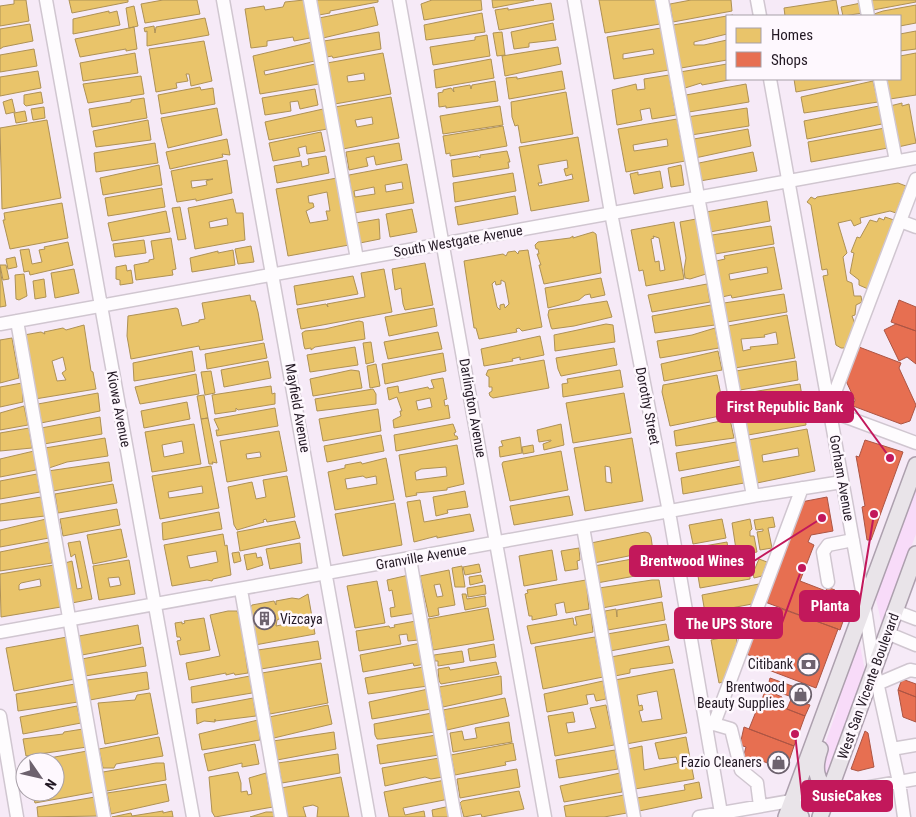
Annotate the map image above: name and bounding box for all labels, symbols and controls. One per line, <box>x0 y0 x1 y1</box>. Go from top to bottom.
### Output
legend <box>726 15 901 80</box>
text: Homes <box>771 26 813 44</box>
text: Shops <box>771 51 808 69</box>
street label: South Westgate Avenue <box>392 222 524 260</box>
street label: Darlington Avenue <box>456 357 490 459</box>
street label: Mayfield Avenue <box>282 362 314 454</box>
street label: Dorothy Street <box>633 366 663 446</box>
street label: Kiowa Avenue <box>104 370 134 449</box>
callout: First Republic Bank <box>717 392 853 422</box>
text: First Republic Bank <box>727 398 844 416</box>
street label: Gorham Avenue <box>827 434 858 523</box>
street label: Granville Avenue <box>375 541 468 573</box>
callout: Brentwood Wines <box>630 546 754 576</box>
text: Brentwood Wines <box>640 552 744 570</box>
callout: Planta <box>800 591 859 621</box>
text: Planta <box>811 597 849 615</box>
building icon: Vizcaya <box>252 607 276 631</box>
callout: The UPS Store <box>675 608 782 638</box>
place label: Vizcaya <box>280 611 323 627</box>
street label: West San Vicente Boulevard <box>834 611 902 761</box>
text: The UPS Store <box>686 615 772 633</box>
bank icon: Citibank <box>797 652 821 676</box>
place label: Citibank <box>748 656 794 672</box>
place label: Brentwood Beauty Supplies <box>697 679 785 711</box>
shop icon: Brentwood Beauty Supplies <box>789 683 813 707</box>
shop icon: Fazio Cleaners <box>766 750 790 774</box>
north arrow <box>15 752 65 802</box>
place label: Fazio Cleaners <box>681 754 762 770</box>
text: N <box>42 776 60 792</box>
callout: SusieCakes <box>802 781 892 811</box>
text: SusieCakes <box>812 787 882 805</box>

